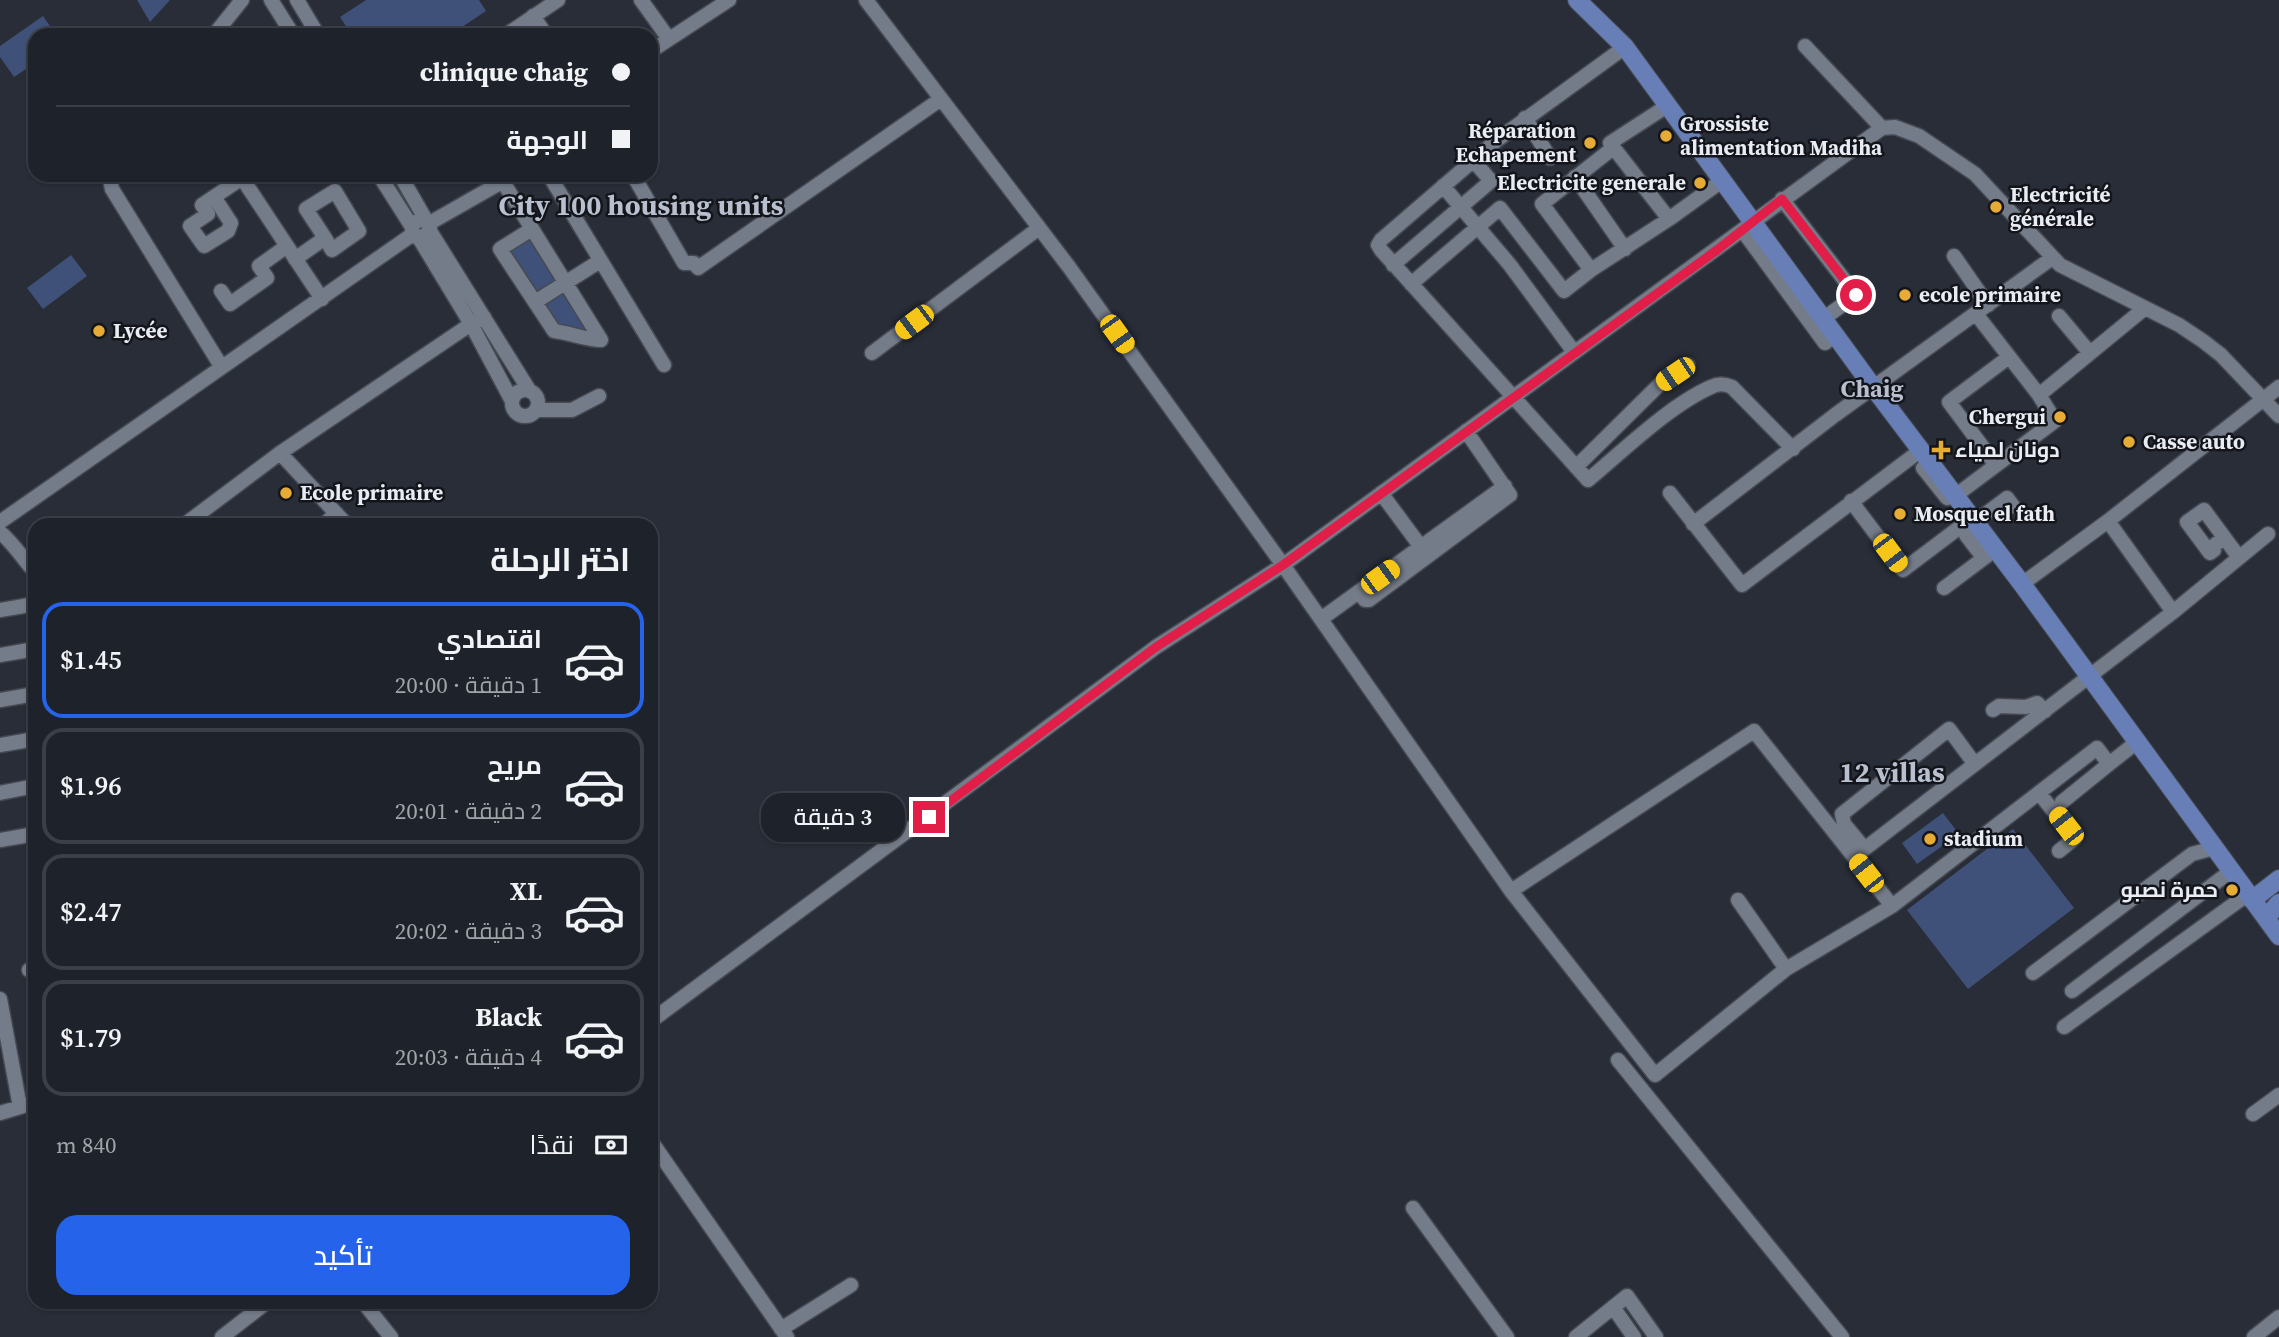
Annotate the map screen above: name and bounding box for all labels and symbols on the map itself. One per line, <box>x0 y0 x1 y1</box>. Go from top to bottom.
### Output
place label: Grossiste alimentation Madiha <box>1680 109 1883 162</box>
place label: Réparation Echapement <box>1456 116 1576 169</box>
marker: Grossiste alimentation Madiha <box>1658 128 1674 144</box>
marker: Réparation Echapement <box>1582 135 1598 151</box>
place label: Electricite generale <box>1497 168 1686 197</box>
marker: Electricite generale <box>1692 175 1708 191</box>
place label: Electricité générale <box>2010 180 2111 233</box>
district label: City 100 housing units <box>499 186 784 224</box>
marker: Electricité générale <box>1988 199 2004 215</box>
route start <box>1840 279 1872 311</box>
place label: ecole primaire <box>1919 280 2061 309</box>
marker: ecole primaire <box>1897 287 1913 303</box>
car <box>891 301 938 343</box>
car <box>1097 311 1138 357</box>
place label: Lycée <box>113 316 167 345</box>
marker: Lycée <box>91 323 107 339</box>
car <box>1652 354 1699 394</box>
district label: Chaig <box>1841 372 1903 405</box>
place label: Chergui <box>1969 402 2046 431</box>
marker: Chergui <box>2052 409 2068 425</box>
place label: Casse auto <box>2143 427 2245 456</box>
marker: Casse auto <box>2121 434 2137 450</box>
place label: دونان لمياء <box>1955 435 2060 464</box>
marker: دونان لمياء <box>1933 442 1949 458</box>
place label: Ecole primaire <box>300 478 443 507</box>
marker: Ecole primaire <box>278 485 294 501</box>
place label: Mosque el fath <box>1914 499 2055 528</box>
marker: Mosque el fath <box>1892 506 1908 522</box>
car <box>1869 530 1912 576</box>
car <box>1357 556 1404 598</box>
district label: 12 villas <box>1839 753 1945 791</box>
callout: 3 دقيقة <box>761 792 904 842</box>
route end <box>913 801 945 833</box>
car <box>2045 803 2088 849</box>
place label: stadium <box>1944 824 2023 853</box>
marker: stadium <box>1922 831 1938 847</box>
car <box>1845 850 1888 896</box>
place label: حمرة نصبو <box>2121 875 2218 904</box>
marker: حمرة نصبو <box>2224 882 2240 898</box>

